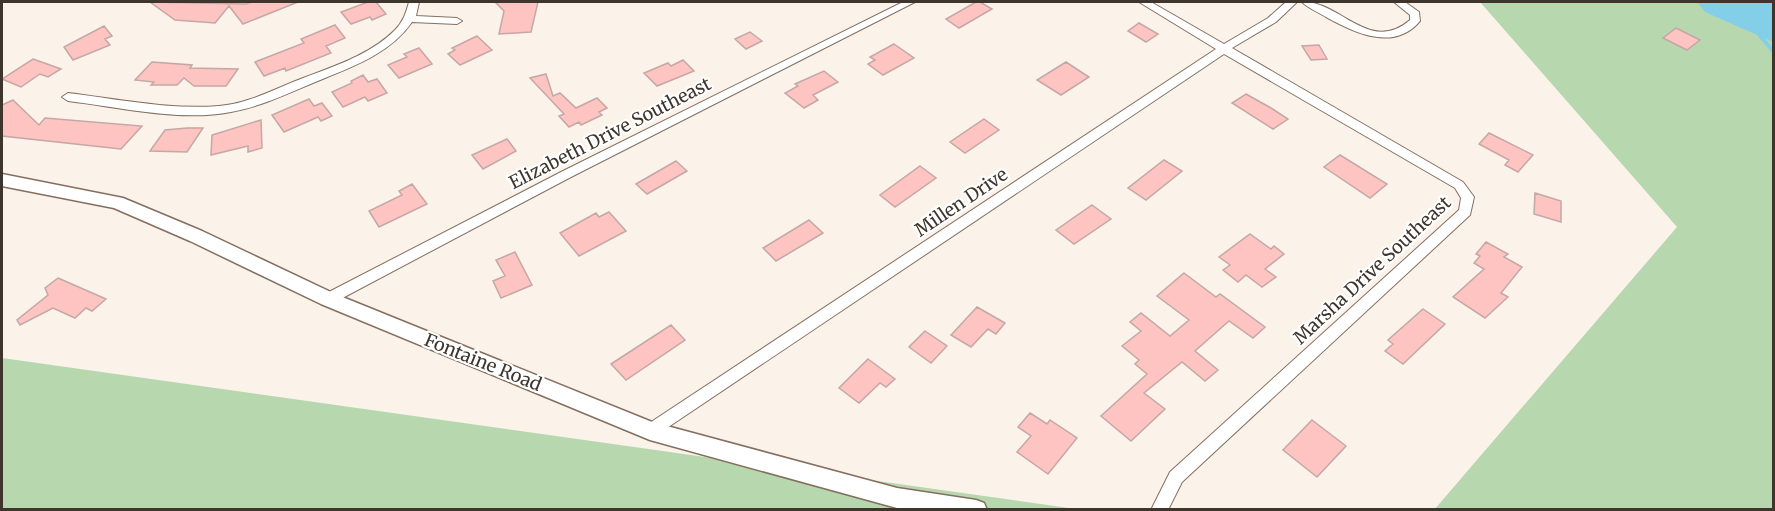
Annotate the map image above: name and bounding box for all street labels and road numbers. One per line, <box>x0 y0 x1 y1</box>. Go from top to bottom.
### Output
street label: Elizabeth Drive Southeast <box>505 72 715 194</box>
street label: Millen Drive <box>910 163 1012 241</box>
street label: Marsha Drive Southeast <box>1288 191 1456 349</box>
street label: Fontaine Road <box>421 328 545 396</box>

